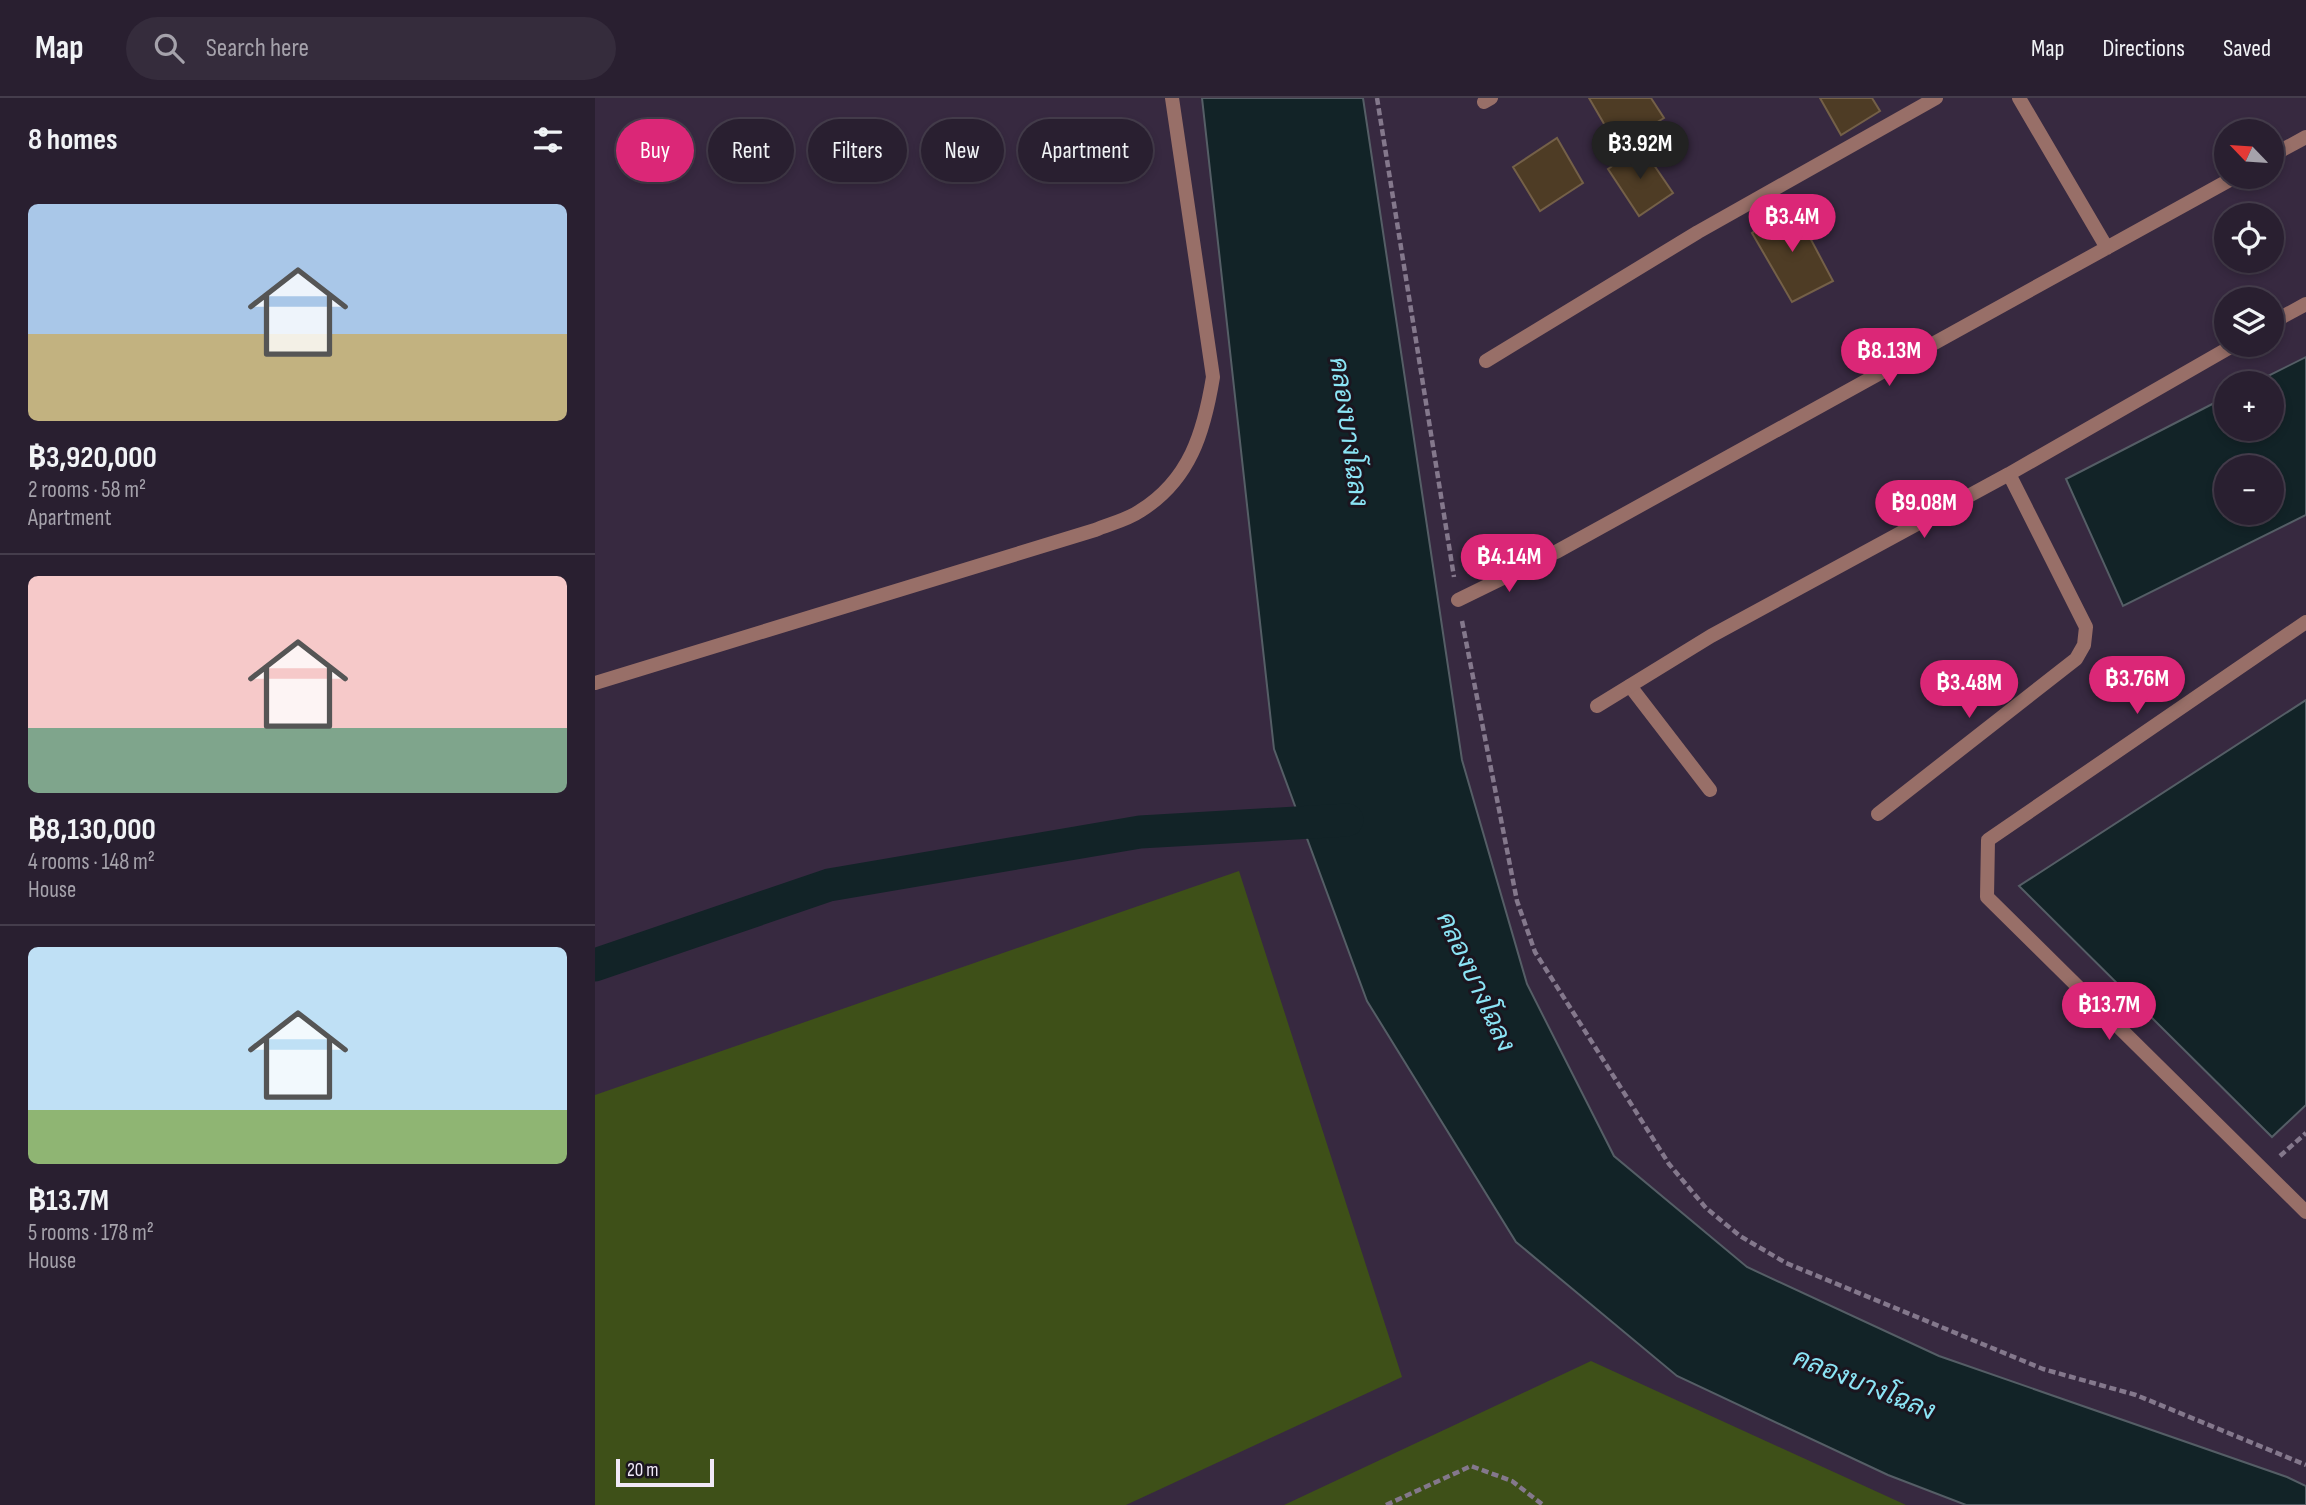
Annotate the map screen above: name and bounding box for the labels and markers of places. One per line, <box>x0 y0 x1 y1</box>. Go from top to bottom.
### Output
pin: ฿3.92M <box>1583 122 1697 181</box>
pin: ฿3.4M <box>1743 194 1841 254</box>
pin: ฿8.13M <box>1832 328 1946 388</box>
pin: ฿9.08M <box>1867 480 1981 540</box>
pin: ฿4.14M <box>1452 534 1566 594</box>
pin: ฿3.76M <box>2080 656 2194 716</box>
pin: ฿3.48M <box>1912 660 2026 720</box>
pin: ฿13.7M <box>2052 982 2166 1042</box>

